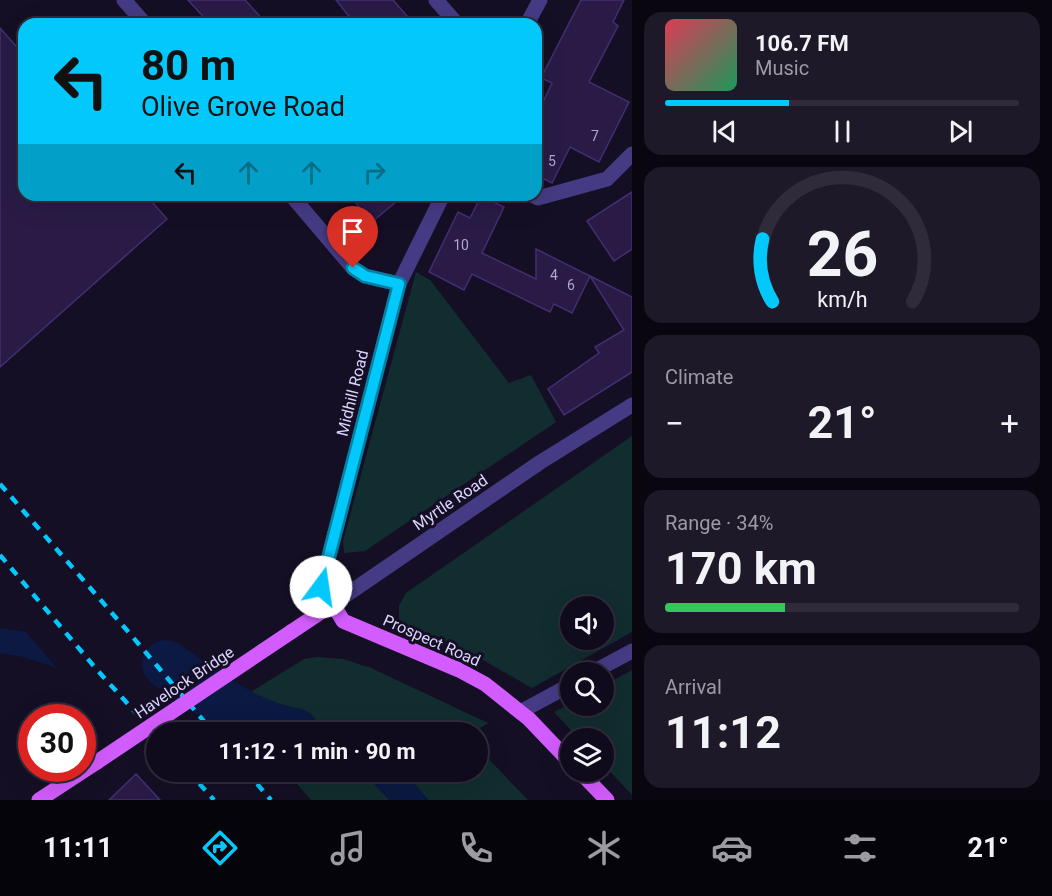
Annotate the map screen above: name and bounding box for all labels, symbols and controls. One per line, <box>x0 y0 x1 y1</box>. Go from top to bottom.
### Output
text: 106.7 FM <box>755 31 849 56</box>
text: 80 m <box>141 41 236 90</box>
icon: left <box>42 42 120 120</box>
text: Music <box>755 56 809 80</box>
text: Olive Grove Road <box>141 91 345 123</box>
icon: previous <box>708 115 741 148</box>
icon: pause <box>826 115 859 148</box>
icon: next <box>944 115 977 148</box>
house number: 7 <box>591 128 599 144</box>
house number: 5 <box>548 153 556 169</box>
icon: left <box>169 156 202 189</box>
icon: ahead <box>232 156 265 189</box>
icon: ahead <box>295 156 328 189</box>
icon: right <box>358 156 391 189</box>
pin <box>327 206 378 268</box>
icon: arrive <box>336 215 369 248</box>
text: 26 <box>806 218 878 291</box>
house number: 10 <box>453 237 469 253</box>
house number: 4 <box>550 267 558 283</box>
house number: 6 <box>567 277 575 293</box>
text: km/h <box>817 287 867 312</box>
street label: Midhill Road <box>333 348 372 438</box>
text: Climate <box>665 365 733 389</box>
text: 21° <box>807 396 877 449</box>
text: − <box>665 404 684 443</box>
text: + <box>1000 404 1019 443</box>
street label: Myrtle Road <box>409 471 491 534</box>
text: Range · 34% <box>665 511 773 535</box>
text: 170 km <box>665 542 817 595</box>
position arrow <box>289 555 353 619</box>
map controls <box>560 596 614 782</box>
button: sound <box>560 596 614 650</box>
street label: Prospect Road <box>380 611 483 670</box>
street label: Havelock Bridge <box>131 642 237 723</box>
button: search <box>560 662 614 716</box>
text: Arrival <box>665 675 722 699</box>
speed limit sign: 30 <box>18 704 96 782</box>
text: 11:12 <box>665 706 781 759</box>
button: layers <box>560 728 614 782</box>
text: 11:12 · 1 min · 90 m <box>219 739 415 764</box>
icon: directions <box>199 827 241 869</box>
icon: music <box>327 827 369 869</box>
icon: phone <box>455 827 497 869</box>
icon: climate <box>583 827 625 869</box>
icon: car <box>711 827 753 869</box>
icon: filters <box>839 827 881 869</box>
text: 11:11 <box>43 832 113 864</box>
text: 21° <box>967 832 1009 864</box>

